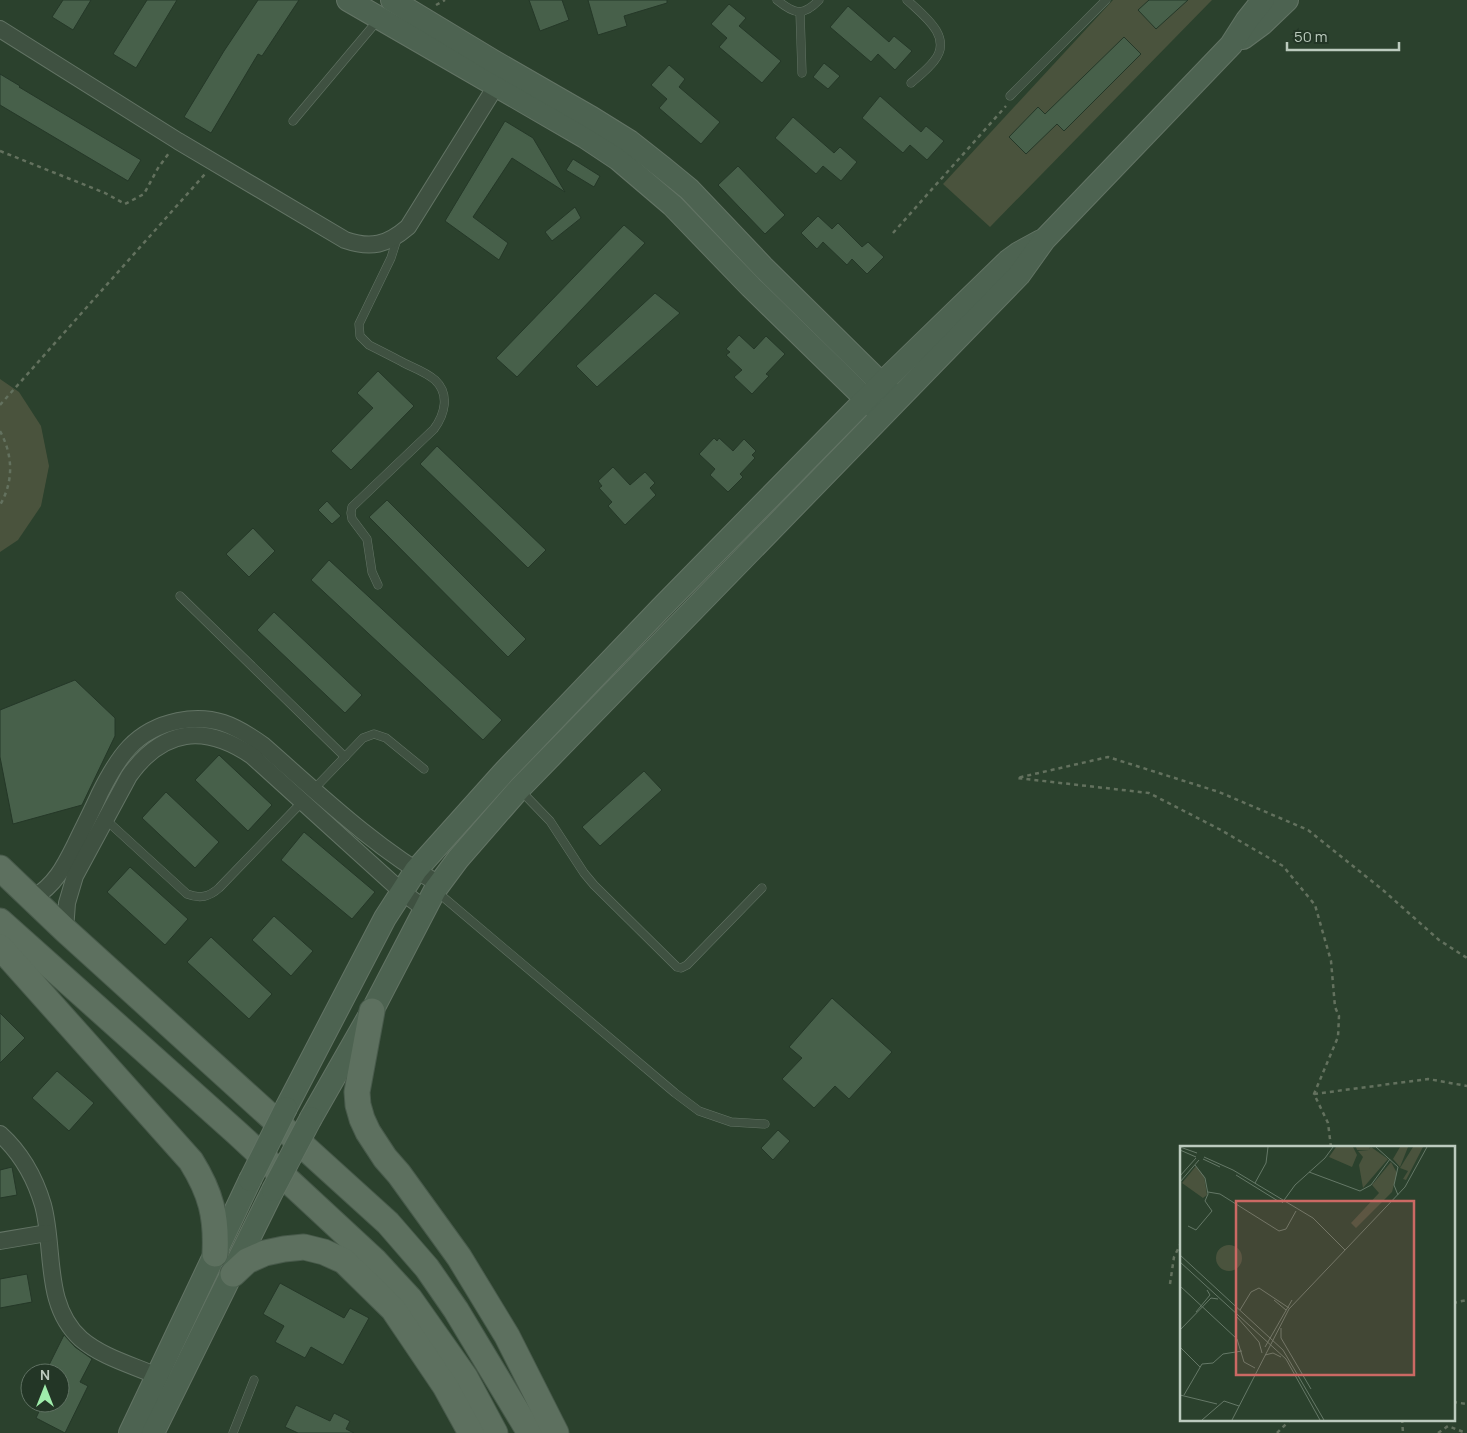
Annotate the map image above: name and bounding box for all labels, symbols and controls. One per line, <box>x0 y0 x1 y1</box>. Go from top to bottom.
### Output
scale bar <box>1287 20 1400 52</box>
text: 50 m <box>1294 26 1328 47</box>
inset map <box>1180 1146 1454 1420</box>
north arrow <box>20 1363 70 1413</box>
text: N <box>40 1365 50 1384</box>

